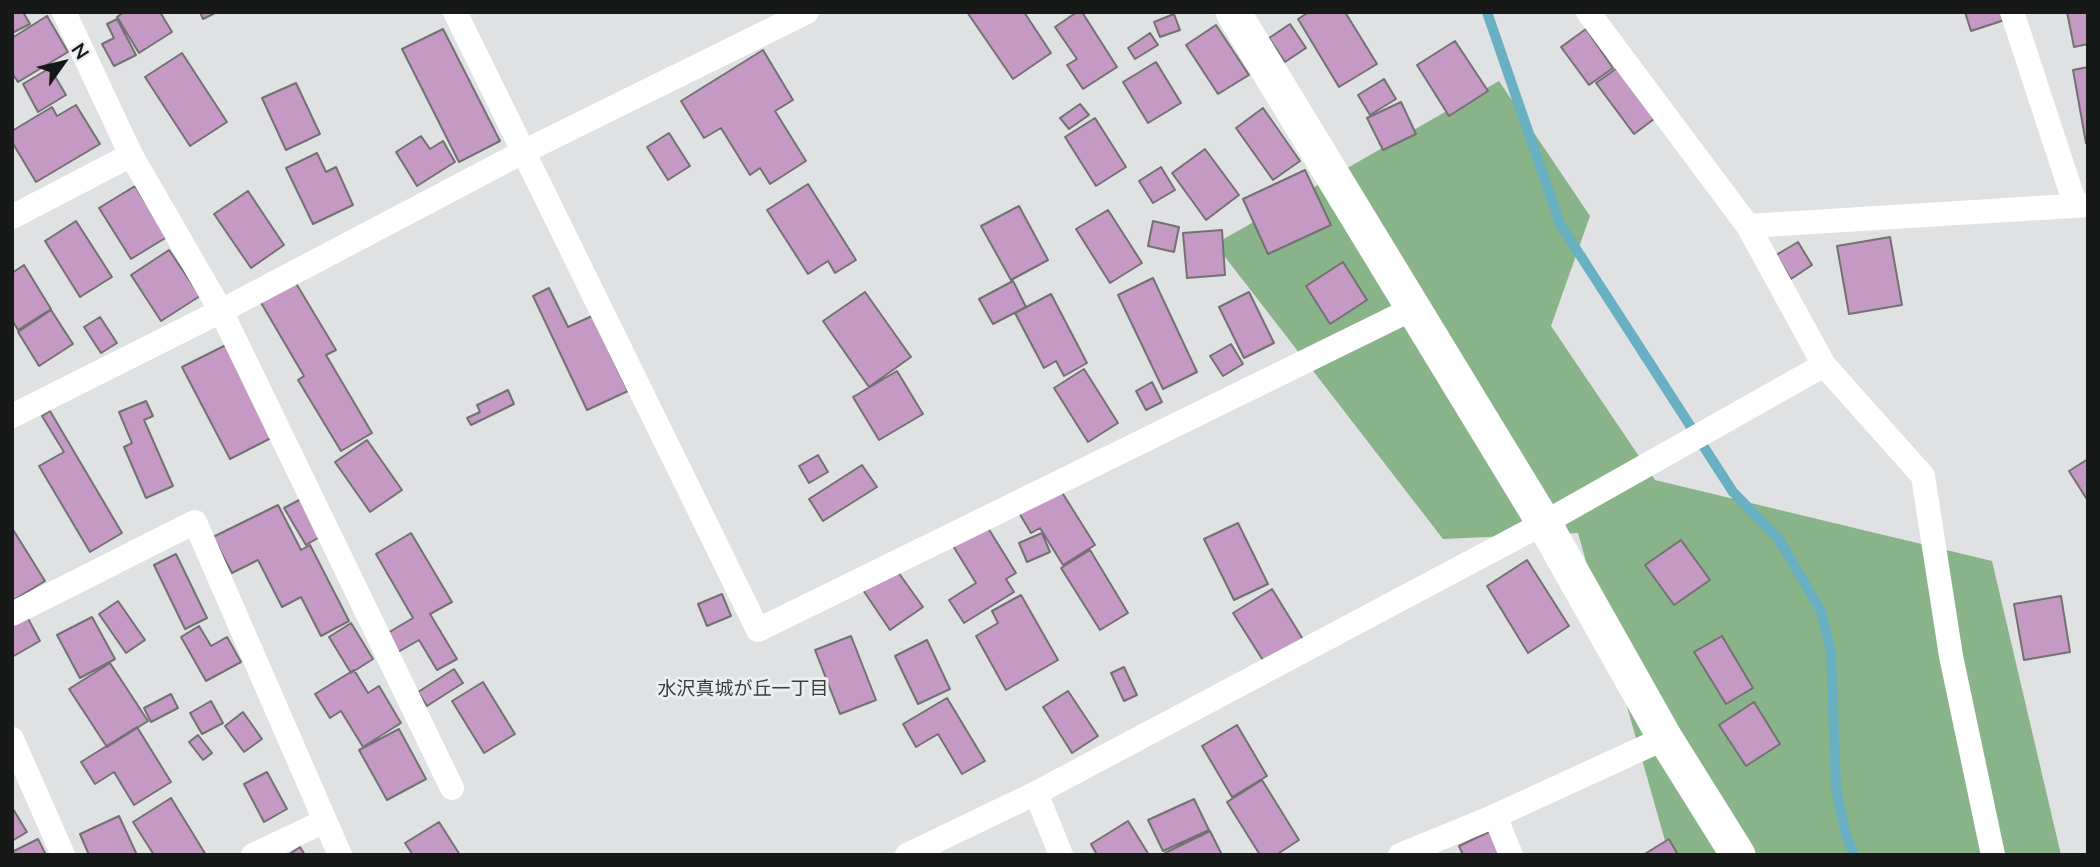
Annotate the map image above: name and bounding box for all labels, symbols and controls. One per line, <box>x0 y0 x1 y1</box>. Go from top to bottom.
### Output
north arrow <box>28 28 98 98</box>
text: N <box>67 38 94 63</box>
district label: 水沢真城が丘一丁目 <box>658 678 828 700</box>

